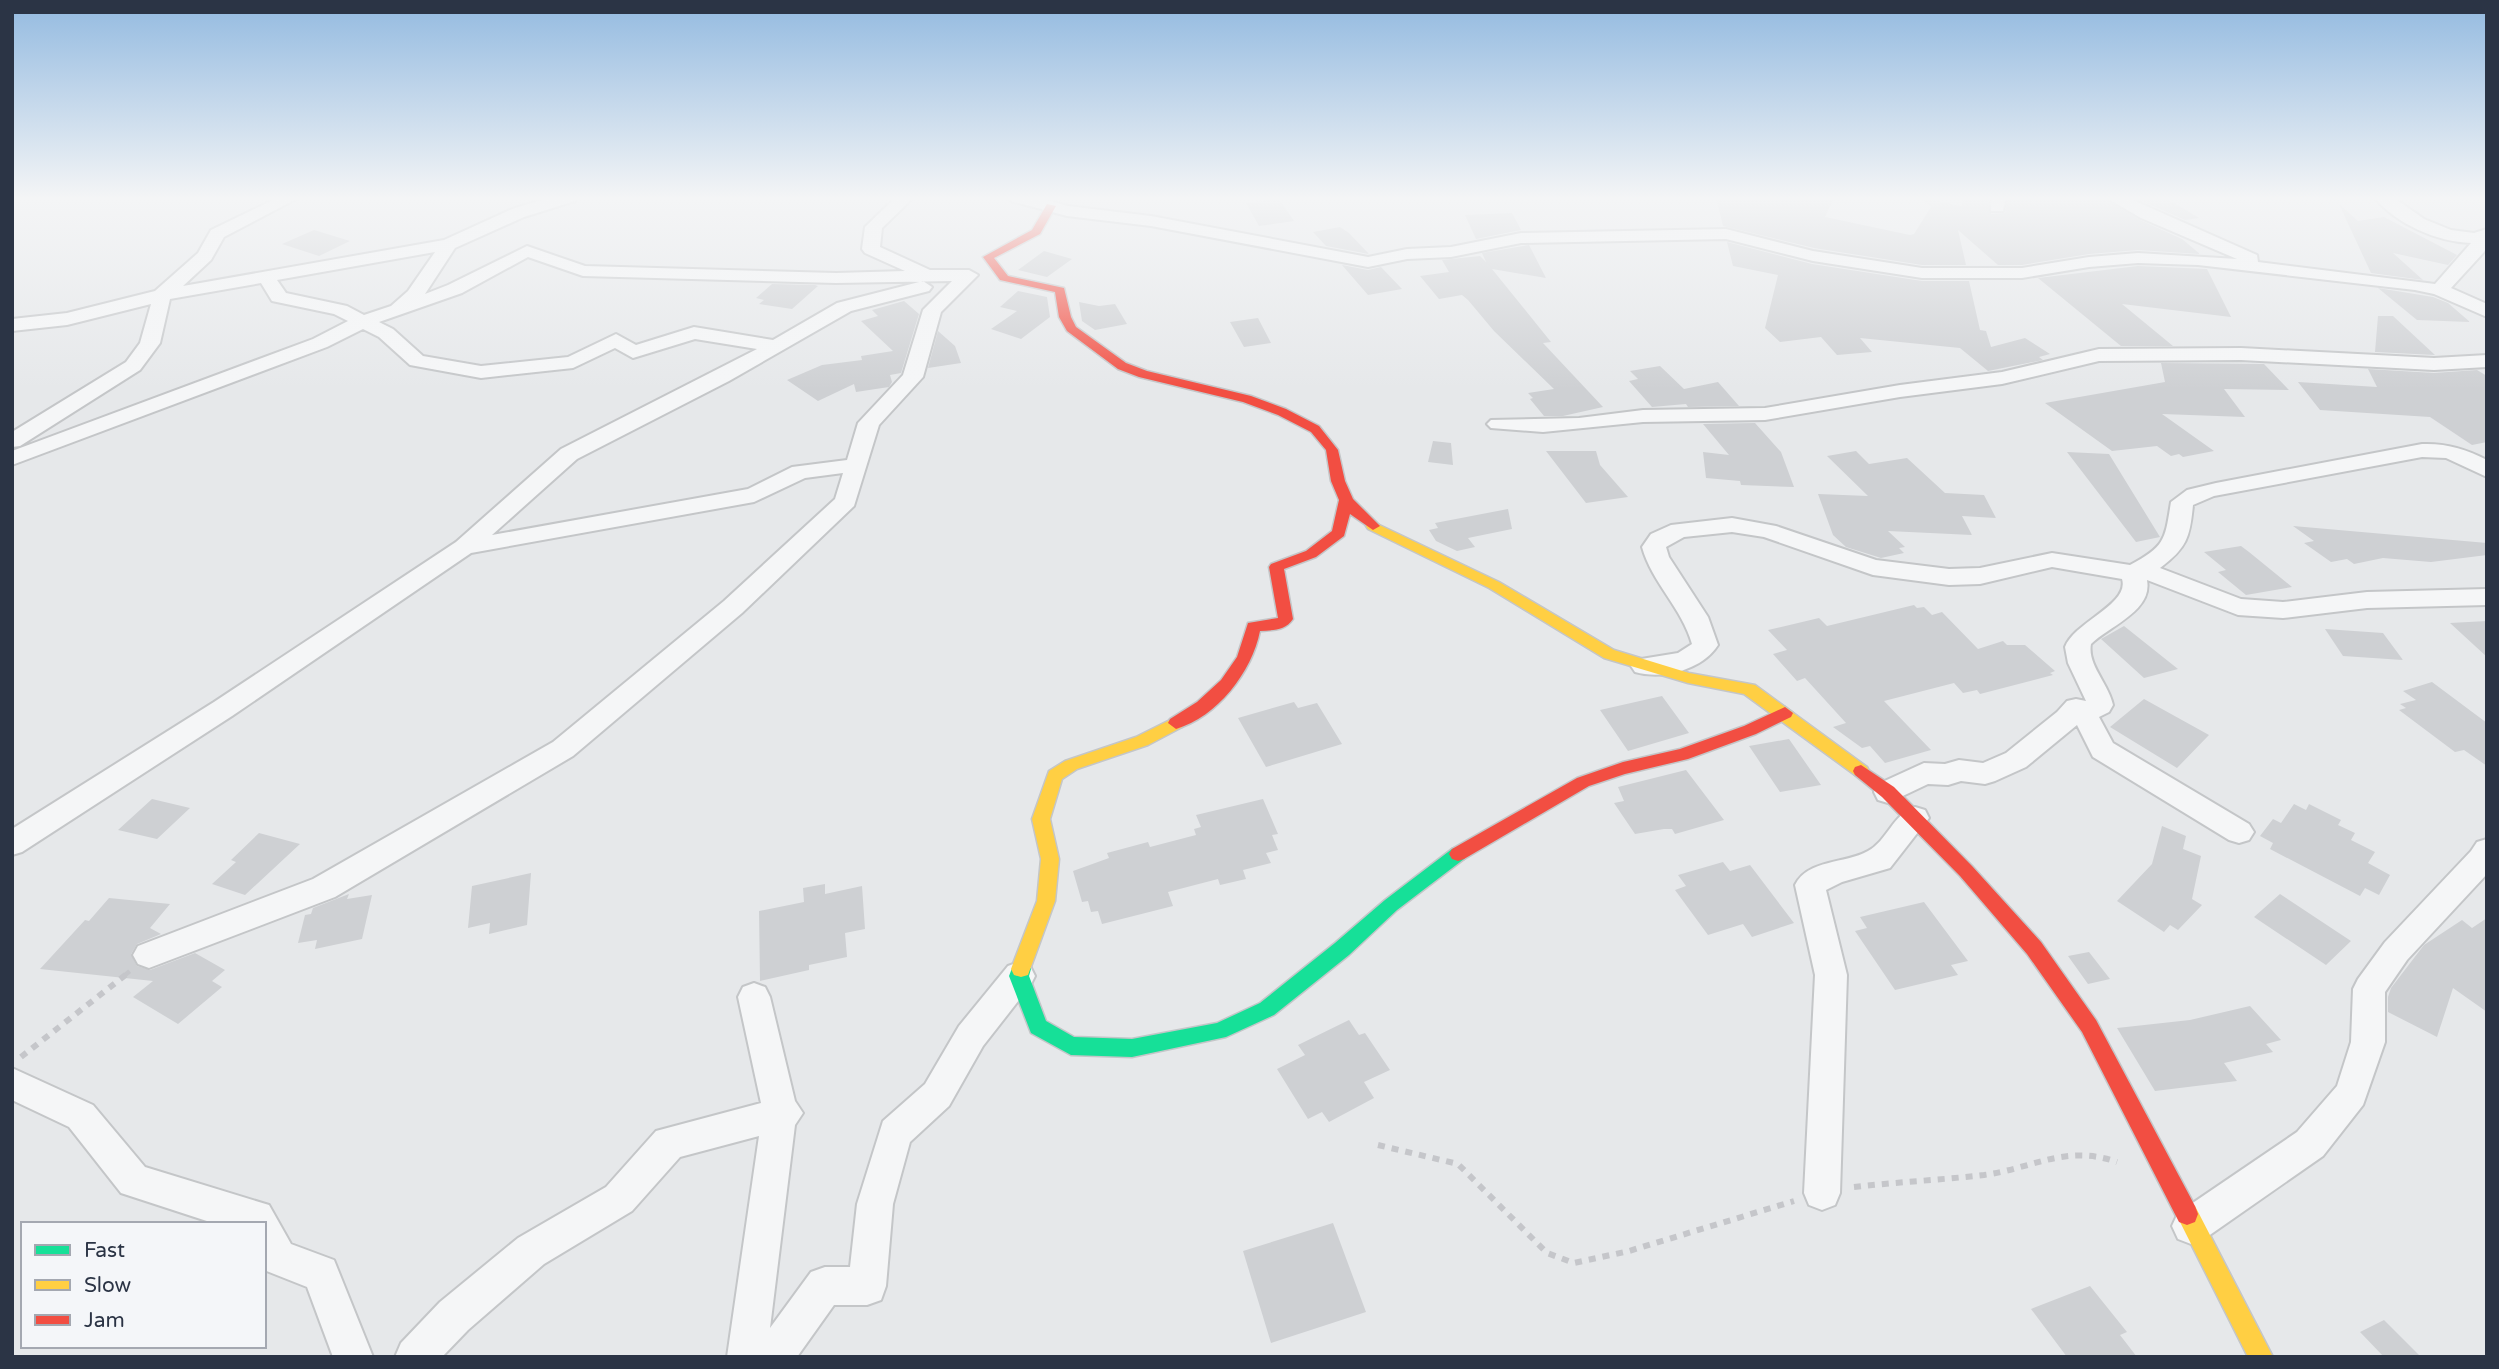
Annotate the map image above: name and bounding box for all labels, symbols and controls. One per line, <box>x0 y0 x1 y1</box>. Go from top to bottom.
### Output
legend <box>21 1222 266 1348</box>
text: Fast <box>84 1238 125 1263</box>
text: Slow <box>84 1273 132 1298</box>
text: Jam <box>84 1308 125 1333</box>

